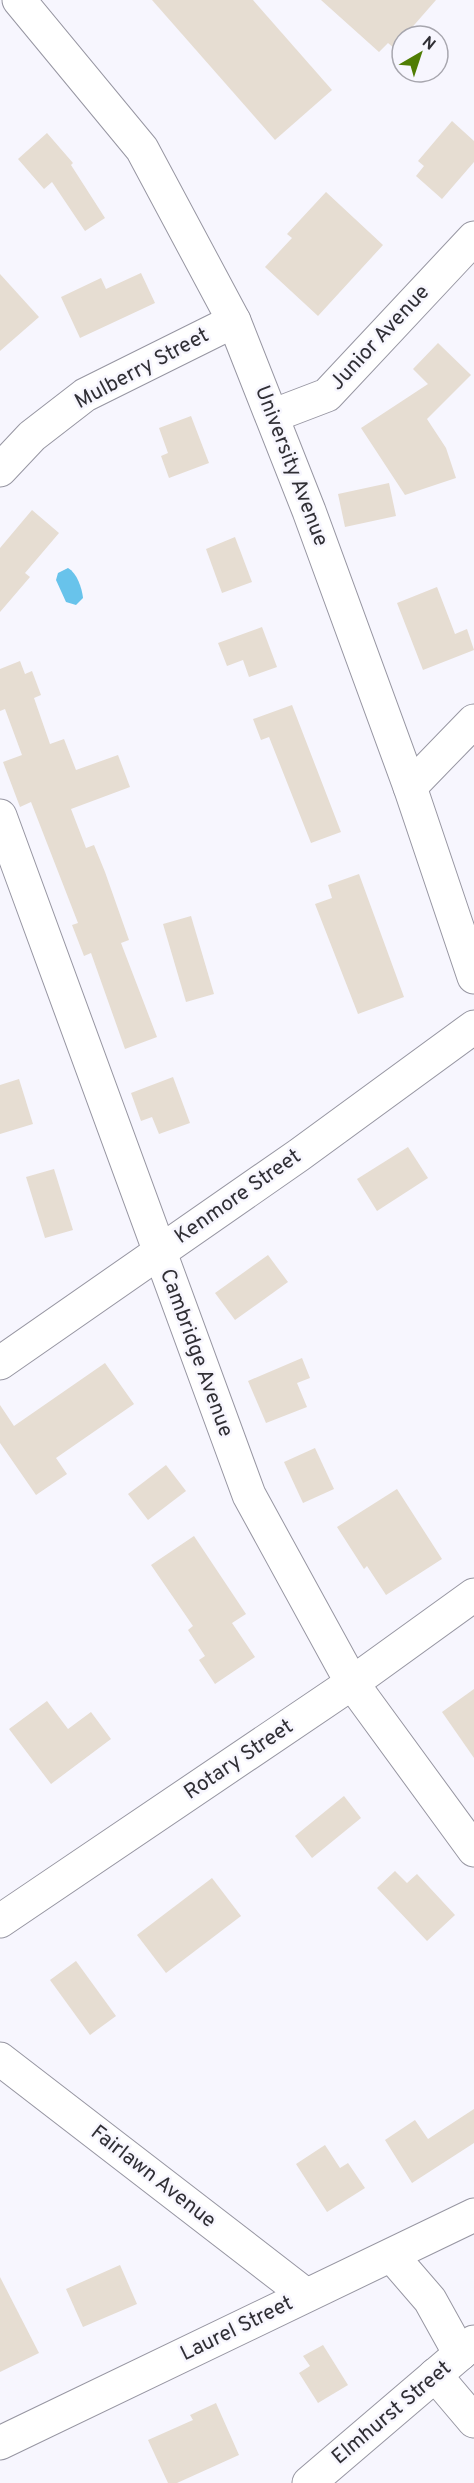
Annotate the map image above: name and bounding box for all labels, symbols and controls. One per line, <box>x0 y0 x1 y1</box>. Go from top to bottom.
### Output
north arrow <box>390 24 450 84</box>
text: N <box>417 33 439 55</box>
street label: Junior Avenue <box>324 280 436 396</box>
street label: Mulberry Street <box>70 322 214 416</box>
street label: University Avenue <box>248 382 334 550</box>
street label: Kenmore Street <box>169 1143 307 1251</box>
street label: Cambridge Avenue <box>153 1265 239 1441</box>
street label: Rotary Street <box>179 1714 299 1806</box>
street label: Fairlawn Avenue <box>85 2120 221 2234</box>
street label: Laurel Street <box>176 2290 298 2368</box>
street label: Elmhurst Street <box>327 2355 457 2471</box>

